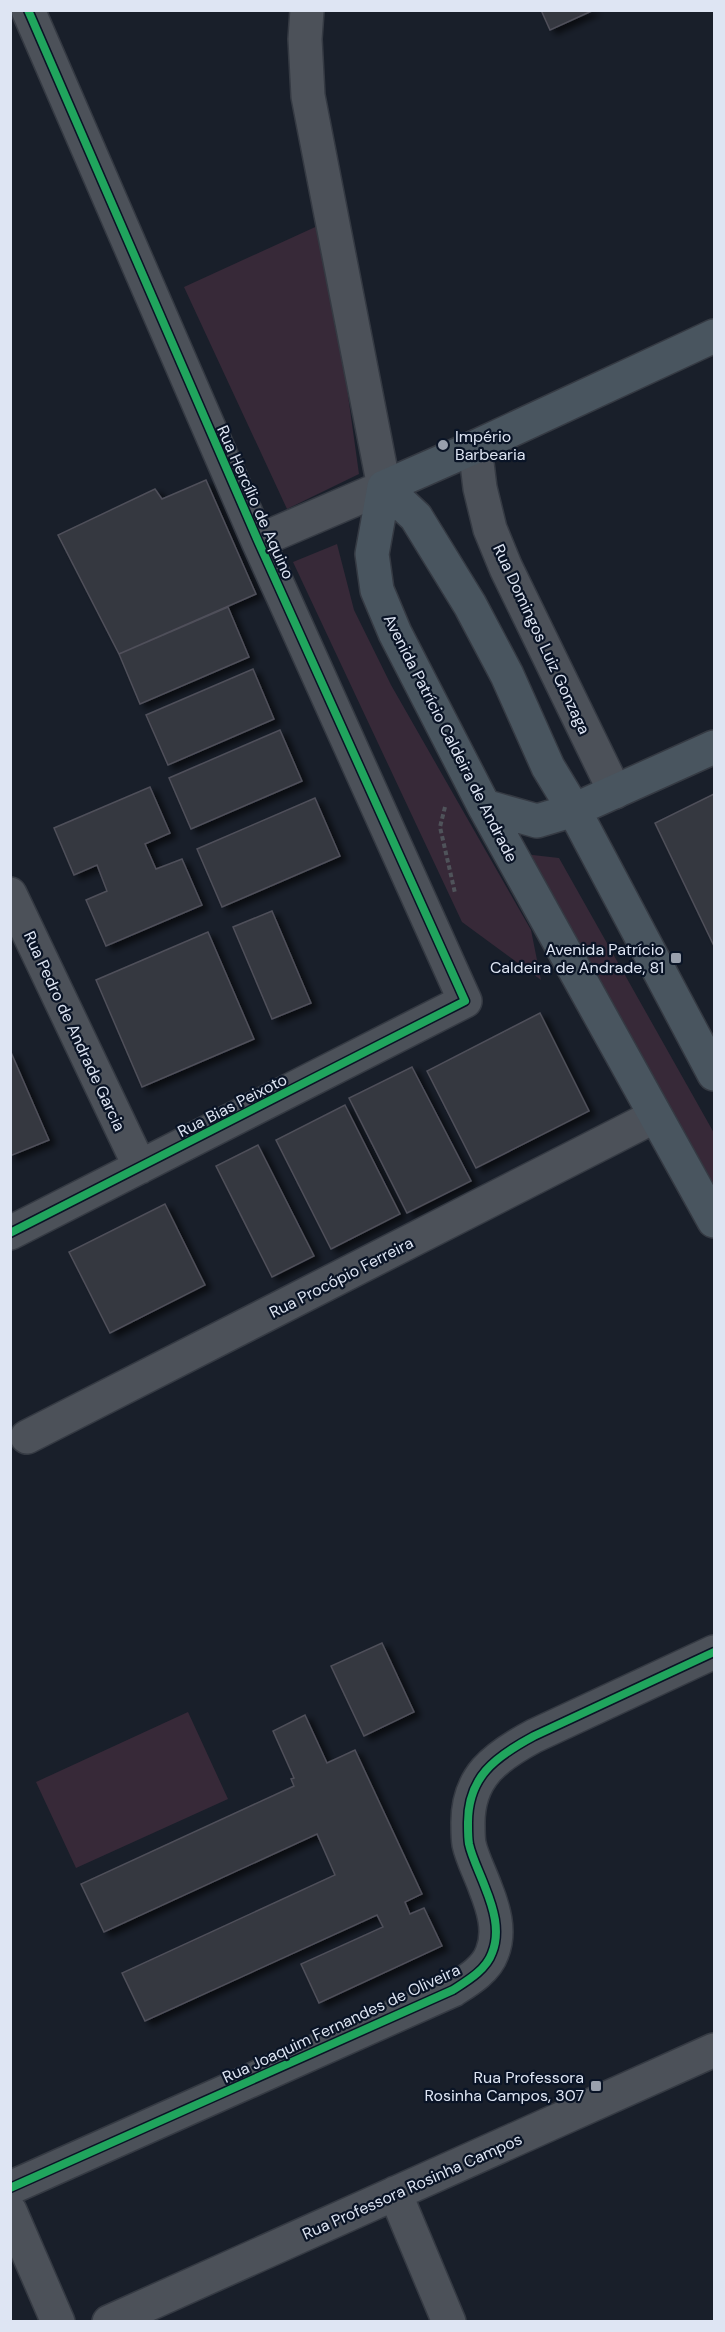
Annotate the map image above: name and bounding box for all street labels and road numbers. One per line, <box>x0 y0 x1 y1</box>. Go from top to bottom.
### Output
street label: Rua Hercílio de Aquino <box>212 422 299 582</box>
street label: Rua Domingos Luiz Gonzaga <box>488 541 595 738</box>
street label: Avenida Patrício Caldeira de Andrade <box>379 611 522 866</box>
street label: Rua Pedro de Andrade Garcia <box>19 928 130 1135</box>
street label: Rua Bias Peixoto <box>174 1069 291 1142</box>
street label: Rua Procópio Ferreira <box>266 1232 417 1323</box>
street label: Rua Joaquim Fernandes de Oliveira <box>219 1959 463 2088</box>
street label: Rua Professora Rosinha Campos <box>299 2128 525 2245</box>

